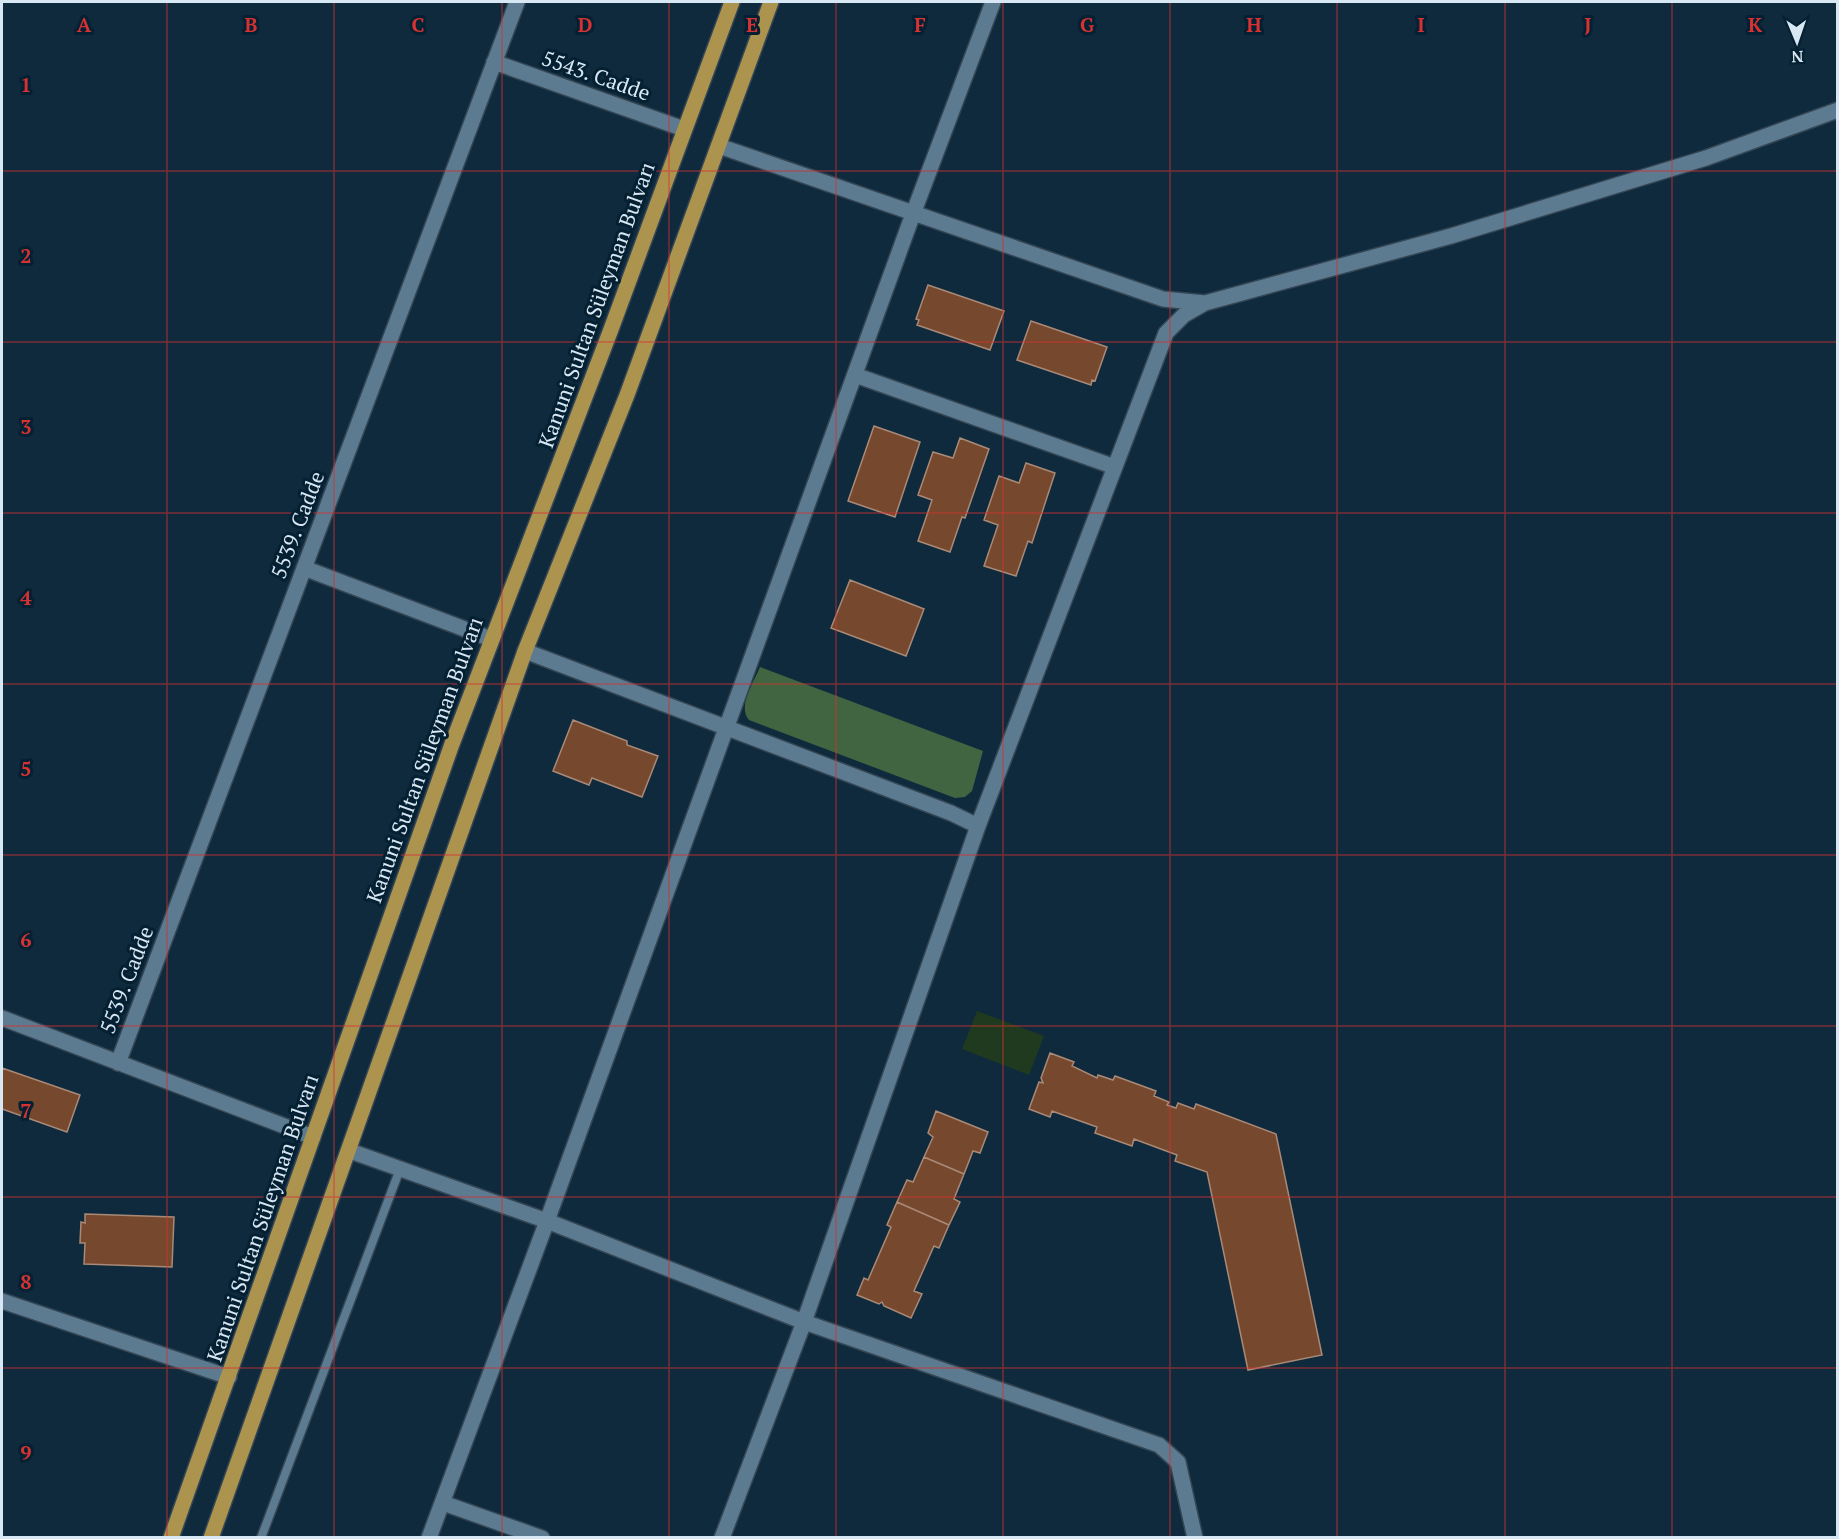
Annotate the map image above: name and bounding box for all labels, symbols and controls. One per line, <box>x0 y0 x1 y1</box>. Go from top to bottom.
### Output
text: A <box>77 11 92 38</box>
text: B <box>245 11 258 38</box>
text: C <box>411 11 425 38</box>
text: D <box>578 11 592 38</box>
text: E <box>746 11 758 38</box>
text: F <box>914 11 926 38</box>
text: G <box>1080 11 1094 38</box>
text: H <box>1246 11 1262 38</box>
text: I <box>1417 11 1425 38</box>
text: J <box>1584 11 1592 38</box>
text: K <box>1748 11 1763 38</box>
north arrow <box>1767 12 1827 72</box>
street label: 5543. Cadde <box>538 43 654 107</box>
text: N <box>1791 46 1804 68</box>
text: 1 <box>20 71 32 98</box>
street label: Kanuni Sultan Süleyman Bulvarı <box>531 158 661 451</box>
text: 2 <box>20 242 32 269</box>
text: 3 <box>20 413 32 440</box>
street label: 5539. Cadde <box>264 467 330 582</box>
text: 4 <box>20 584 32 611</box>
street label: Kanuni Sultan Süleyman Bulvarı <box>359 613 489 906</box>
text: 5 <box>20 755 32 782</box>
street label: 5539. Cadde <box>93 922 159 1037</box>
text: 6 <box>20 926 32 953</box>
street label: Kanuni Sultan Süleyman Bulvarı <box>200 1070 324 1365</box>
text: 7 <box>20 1097 32 1124</box>
text: 8 <box>20 1268 32 1295</box>
text: 9 <box>20 1439 32 1466</box>

